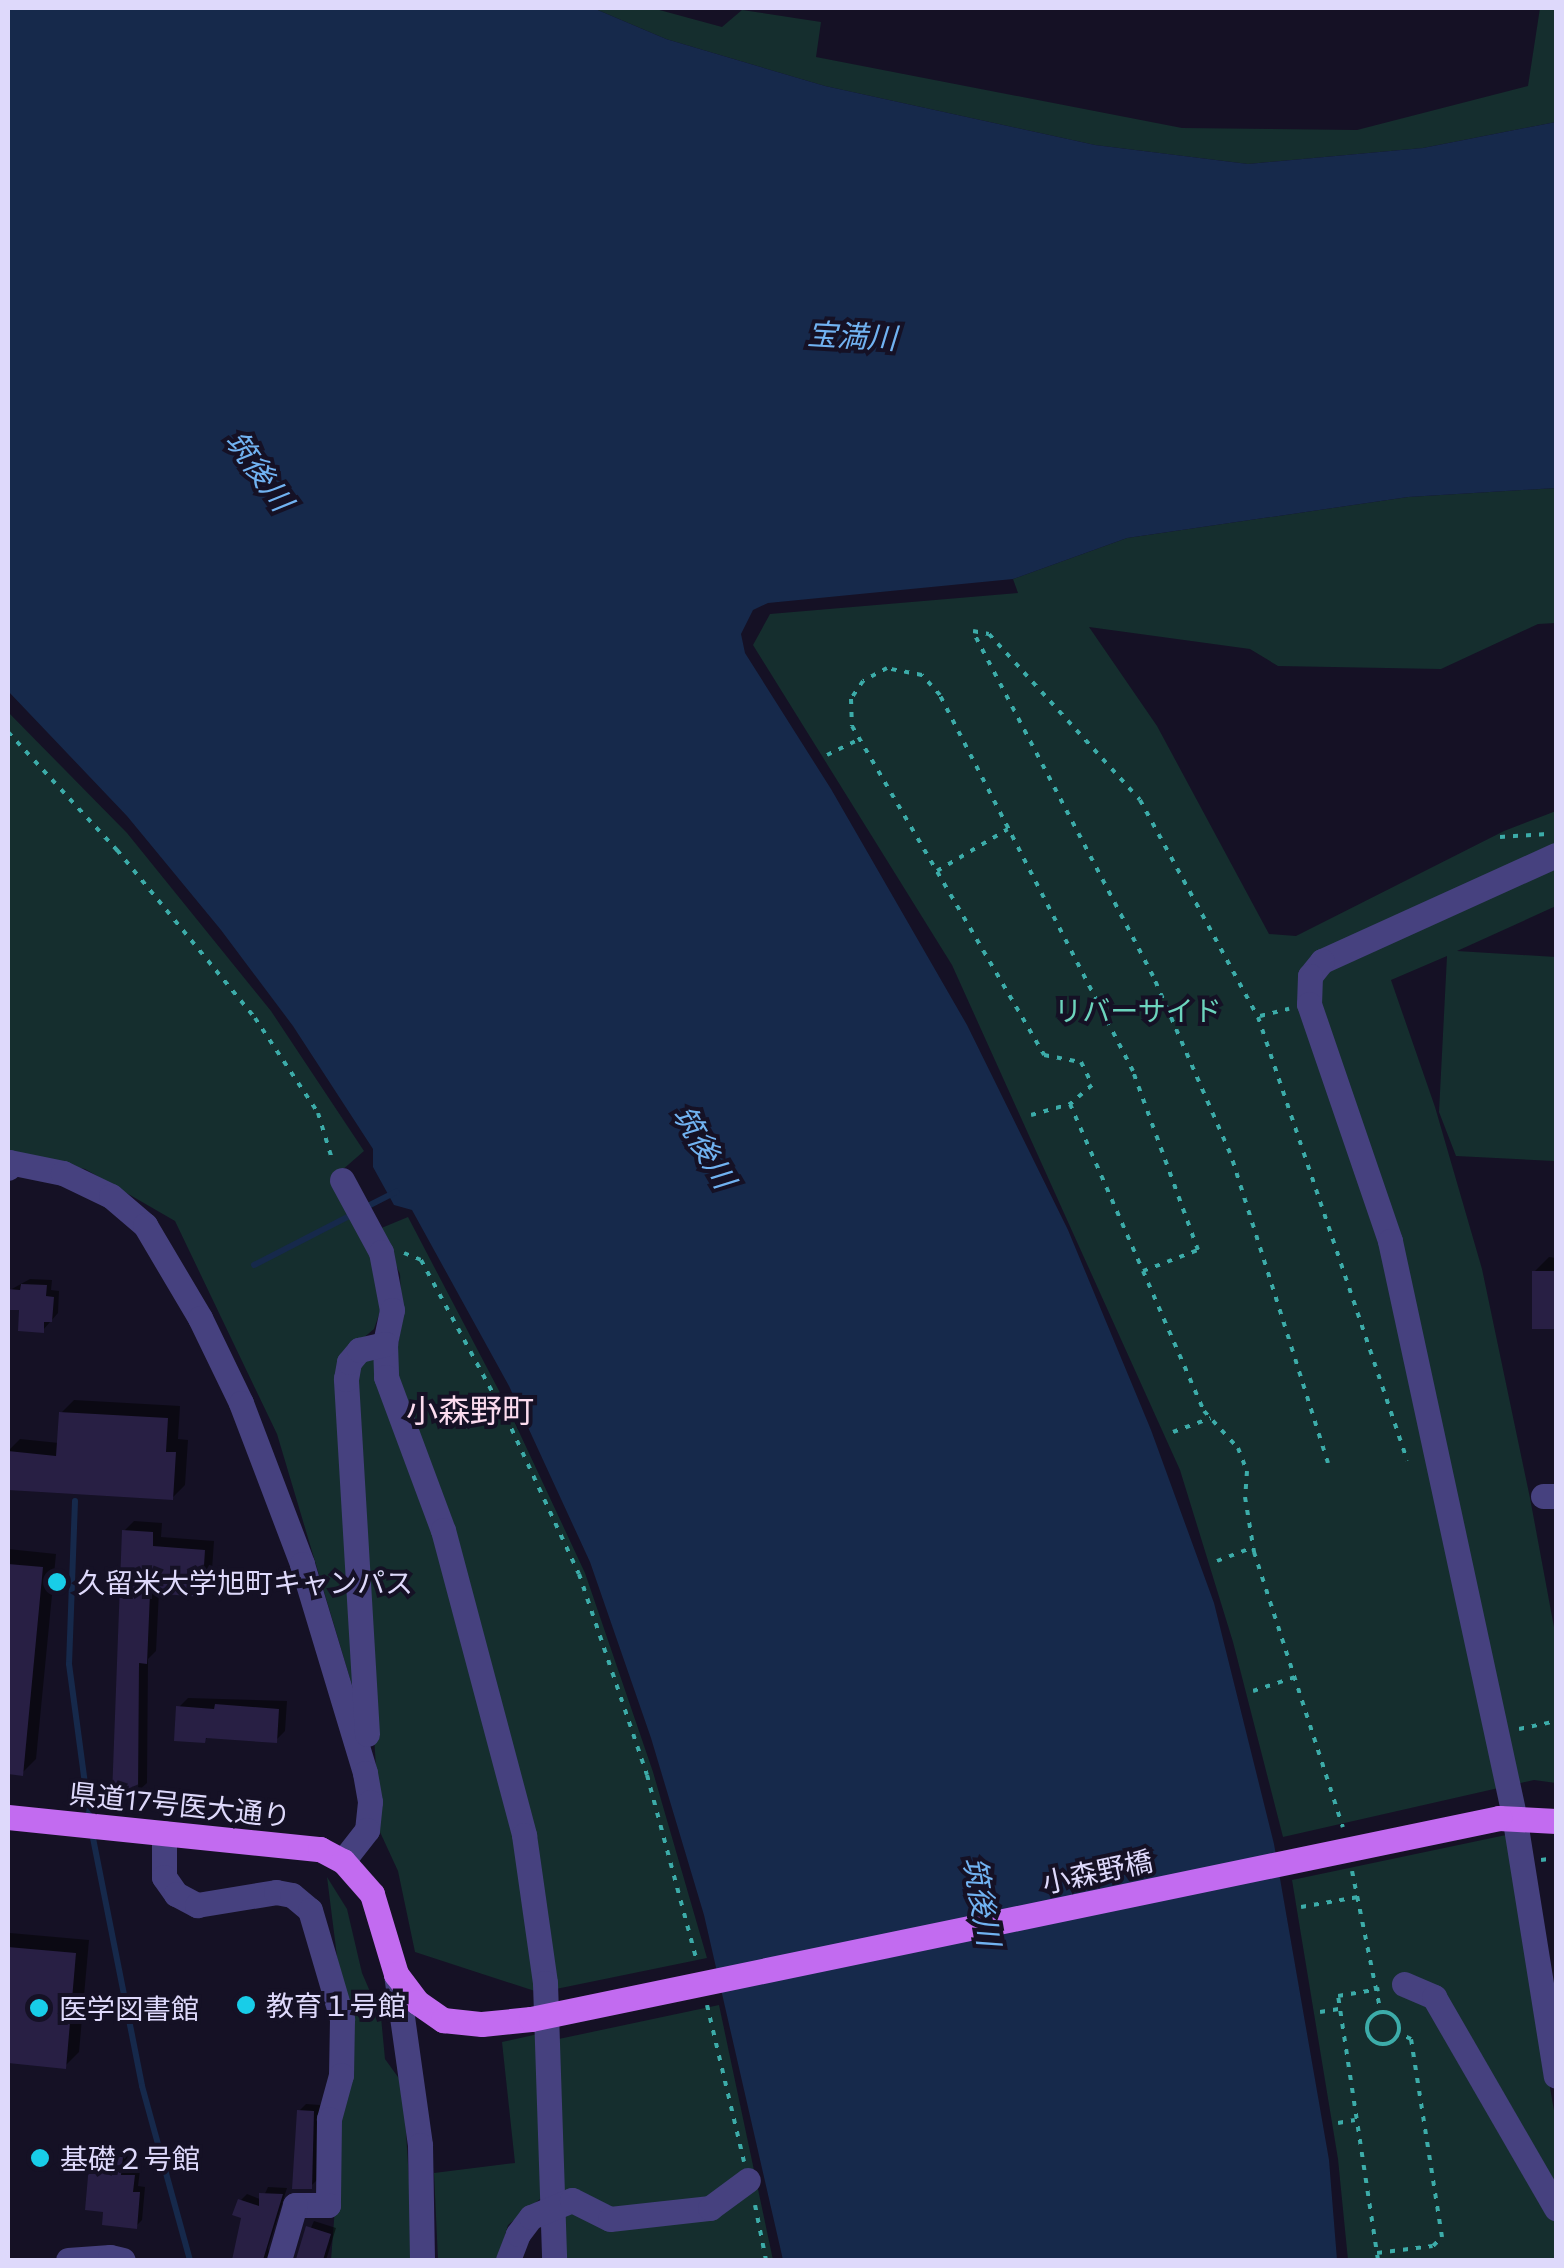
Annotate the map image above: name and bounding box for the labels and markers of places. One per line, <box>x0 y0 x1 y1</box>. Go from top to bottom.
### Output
place label: 久留米大学旭町キャンパス <box>77 1565 413 1599</box>
marker: 久留米大学旭町キャンパス <box>46 1571 68 1593</box>
place label: 教育１号館 <box>266 1988 406 2022</box>
place label: 医学図書館 <box>59 1991 199 2025</box>
marker: 教育１号館 <box>235 1994 257 2016</box>
marker: 医学図書館 <box>28 1997 50 2019</box>
place label: 基礎２号館 <box>60 2141 200 2175</box>
marker: 基礎２号館 <box>29 2147 51 2169</box>

